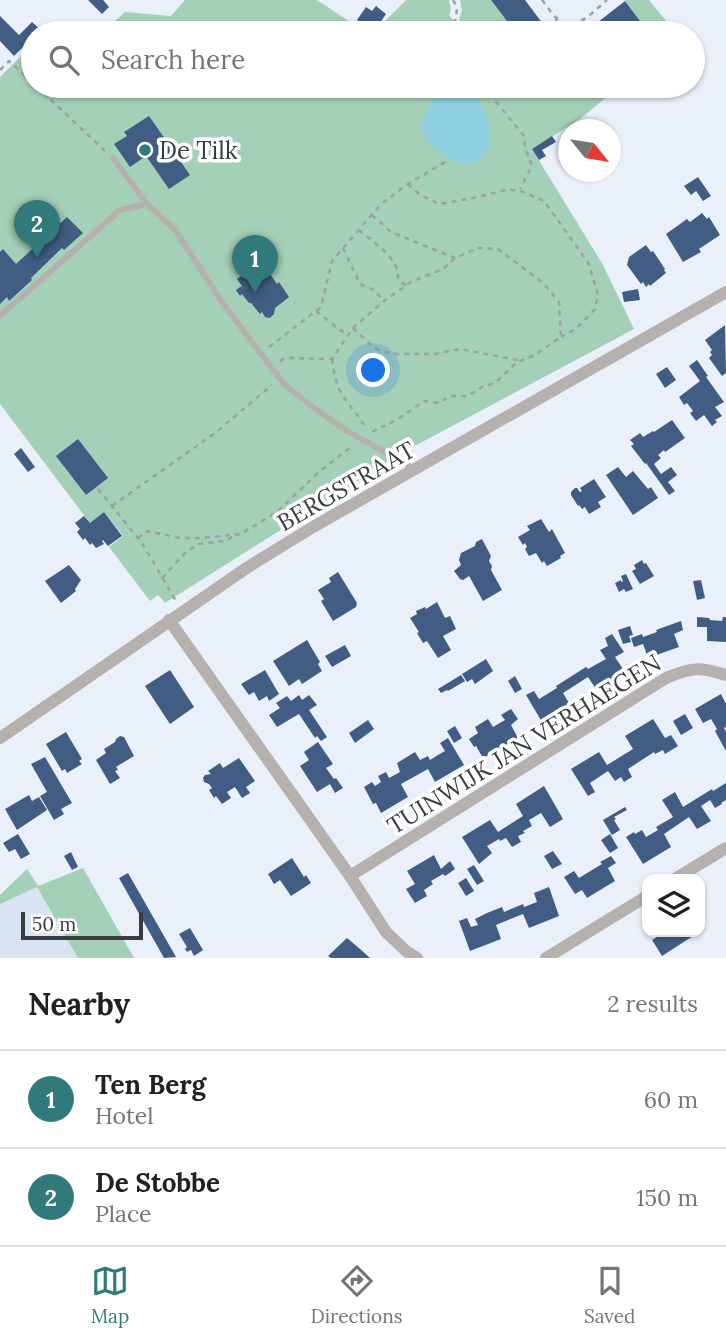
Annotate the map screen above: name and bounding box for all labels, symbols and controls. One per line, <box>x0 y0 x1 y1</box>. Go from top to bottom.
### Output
search box <box>21 21 705 98</box>
icon: search <box>45 41 83 79</box>
text: Search here <box>101 43 245 76</box>
north arrow <box>558 119 621 182</box>
place label: De Tilk <box>159 135 238 166</box>
marker: De Tilk <box>137 142 153 158</box>
pin: 2 <box>14 200 60 258</box>
pin: 1 <box>232 235 278 293</box>
your location <box>356 353 390 387</box>
street label: BERGSTRAAT <box>272 434 420 538</box>
street label: TUINWIJK JAN VERHAEGEN <box>381 647 667 841</box>
map controls <box>642 874 705 937</box>
button: layers <box>642 874 705 937</box>
scale bar <box>21 909 144 941</box>
text: 50 m <box>32 912 76 936</box>
text: Nearby <box>28 985 130 1023</box>
text: 2 results <box>607 989 698 1018</box>
text: Ten Berg <box>95 1068 206 1101</box>
text: 1 <box>46 1085 56 1114</box>
text: 60 m <box>644 1085 698 1114</box>
text: Hotel <box>95 1101 154 1130</box>
text: De Stobbe <box>95 1166 220 1199</box>
text: 2 <box>45 1183 57 1212</box>
text: 150 m <box>636 1183 698 1212</box>
text: Place <box>95 1199 152 1228</box>
tab: Map <box>91 1262 129 1328</box>
tab: Directions <box>311 1262 403 1328</box>
tab: Saved <box>584 1262 635 1328</box>

